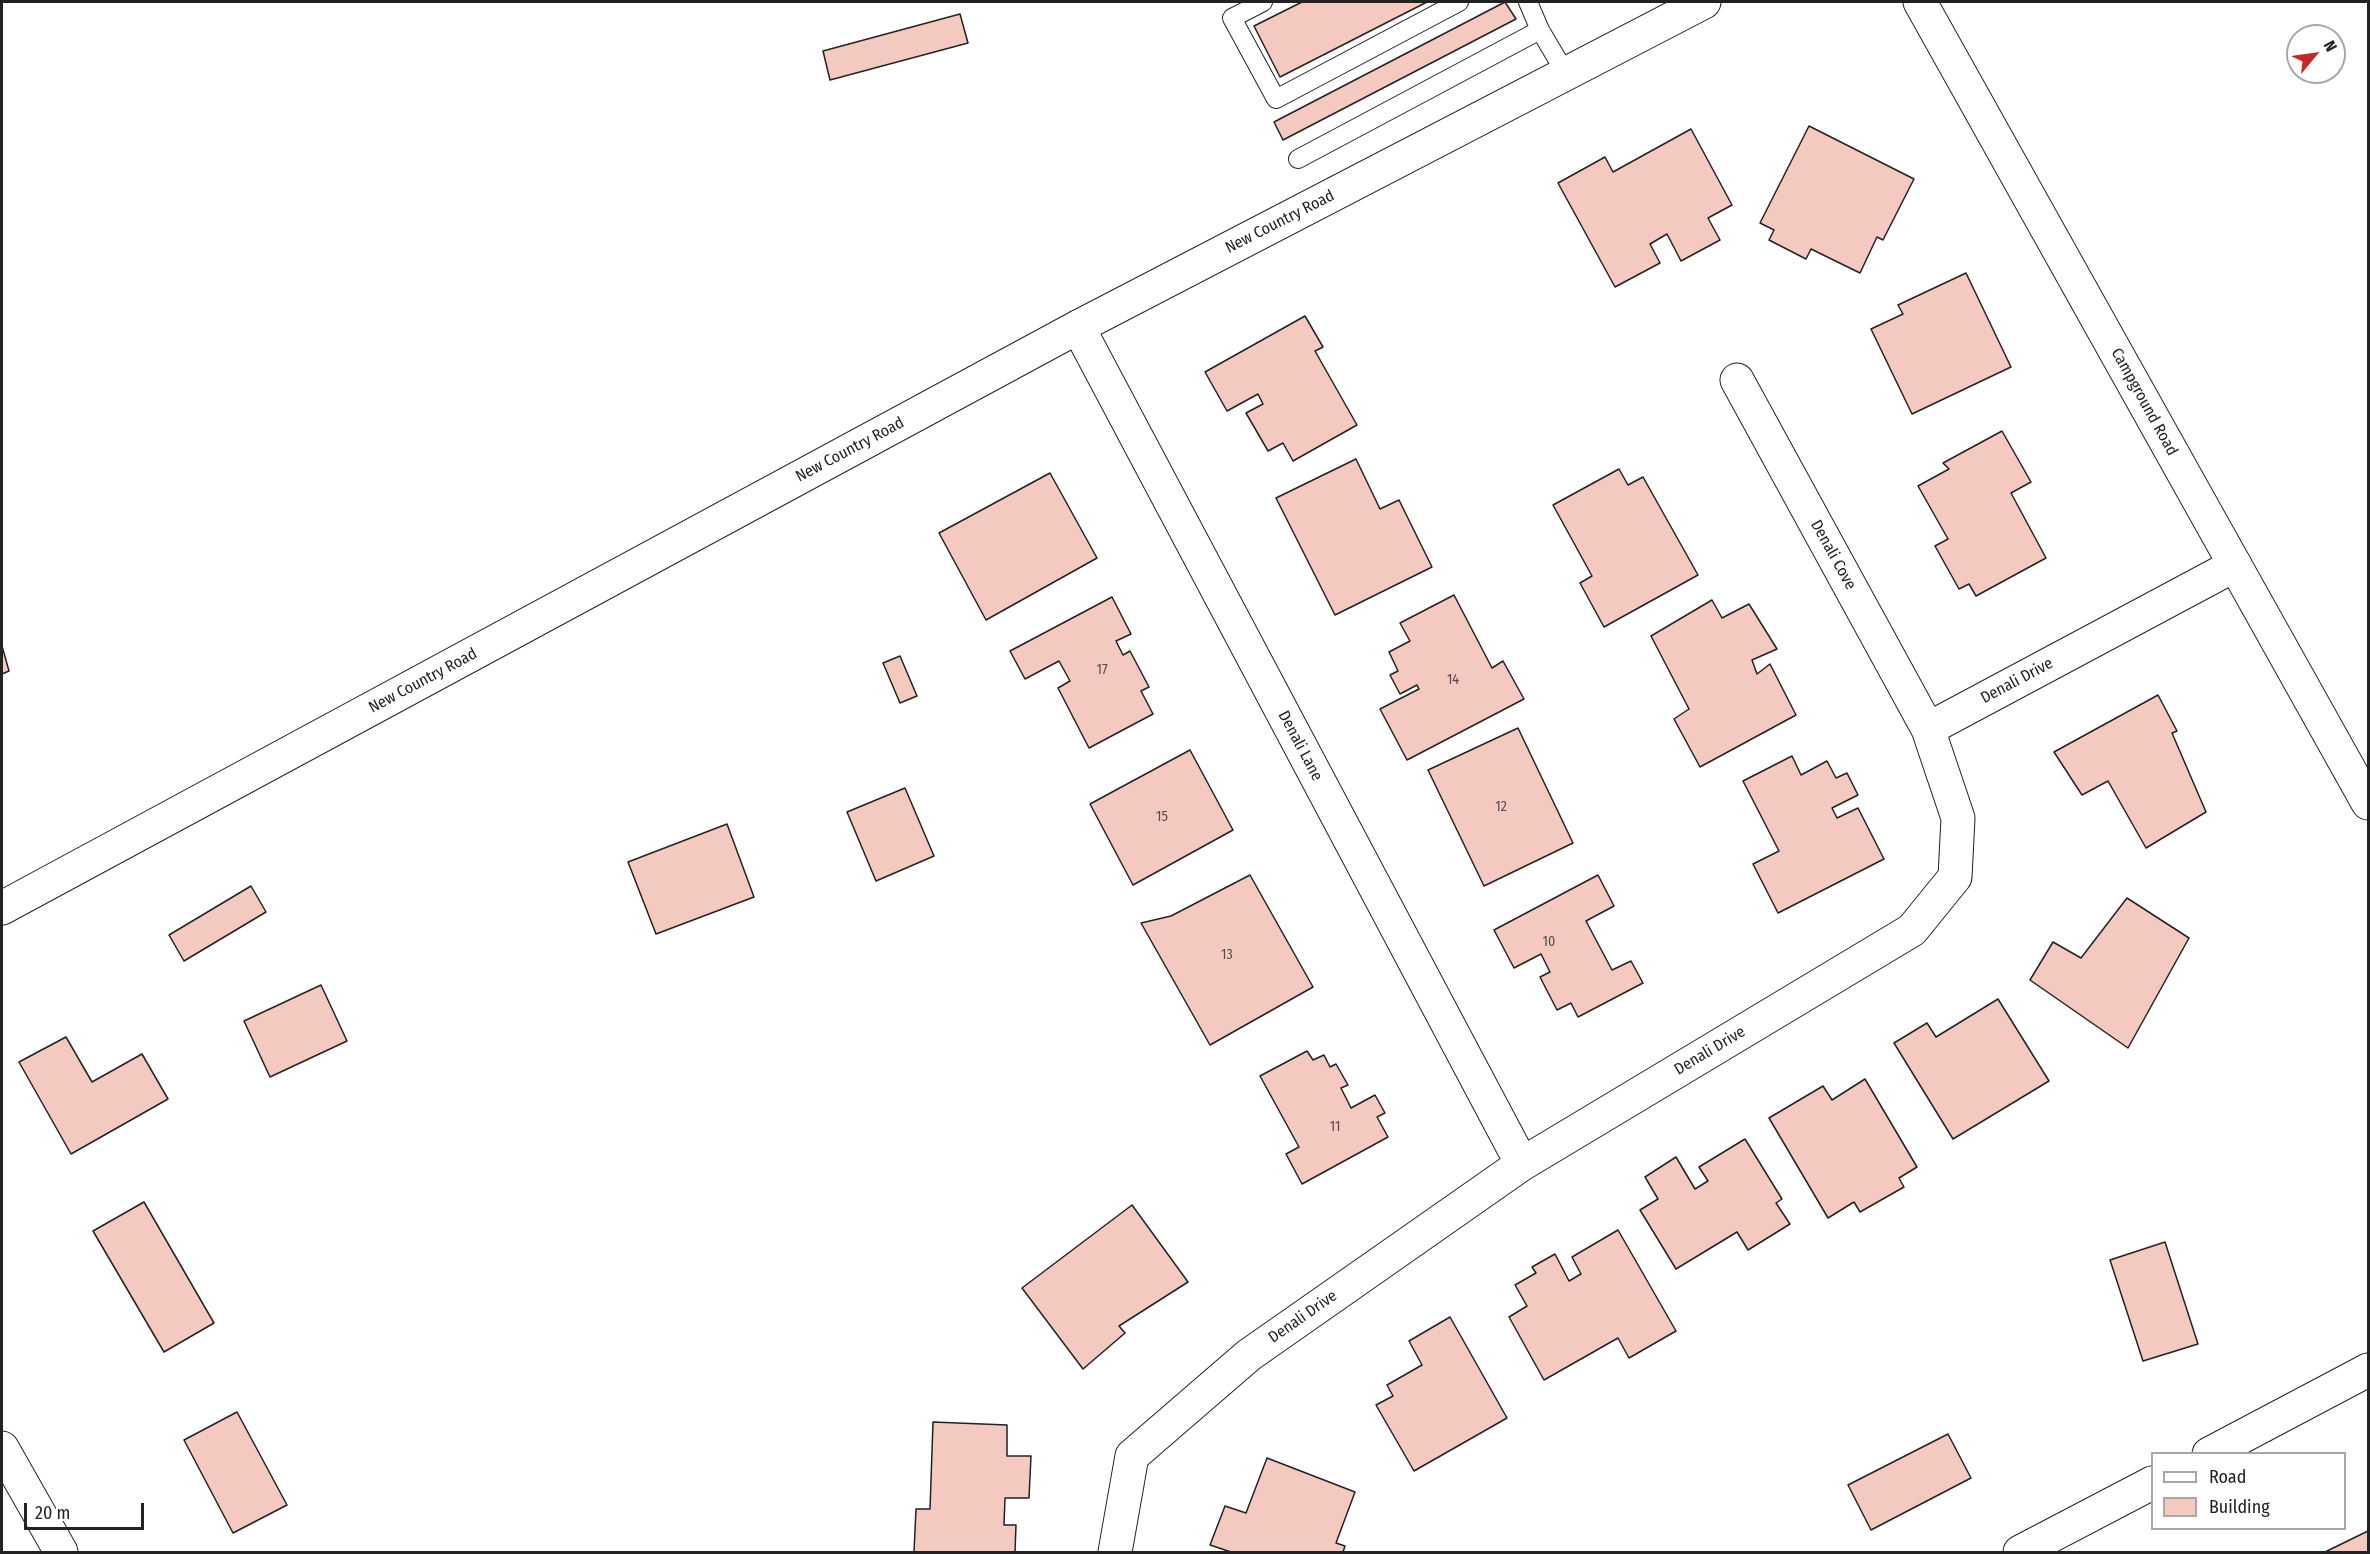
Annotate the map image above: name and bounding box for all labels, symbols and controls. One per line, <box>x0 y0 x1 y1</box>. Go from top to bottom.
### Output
north arrow <box>2286 24 2346 84</box>
text: N <box>2320 37 2341 55</box>
street label: New Country Road <box>1222 186 1338 258</box>
street label: Campground Road <box>2107 345 2181 459</box>
street label: New Country Road <box>793 413 907 487</box>
street label: Denali Cove <box>1806 517 1860 593</box>
street label: New Country Road <box>366 644 480 718</box>
street label: Denali Drive <box>1978 654 2056 708</box>
house number: 17 <box>1096 662 1108 678</box>
house number: 14 <box>1447 672 1459 688</box>
street label: Denali Lane <box>1274 708 1326 784</box>
house number: 12 <box>1495 799 1507 815</box>
house number: 15 <box>1156 809 1168 825</box>
house number: 10 <box>1543 934 1555 950</box>
house number: 13 <box>1221 947 1233 963</box>
street label: Denali Drive <box>1671 1022 1749 1080</box>
house number: 11 <box>1330 1119 1340 1135</box>
street label: Denali Drive <box>1265 1286 1341 1348</box>
legend <box>2151 1452 2346 1530</box>
text: Road <box>2209 1466 2246 1488</box>
scale bar <box>27 1491 147 1529</box>
text: Building <box>2209 1496 2270 1518</box>
text: 20 m <box>35 1502 70 1524</box>

